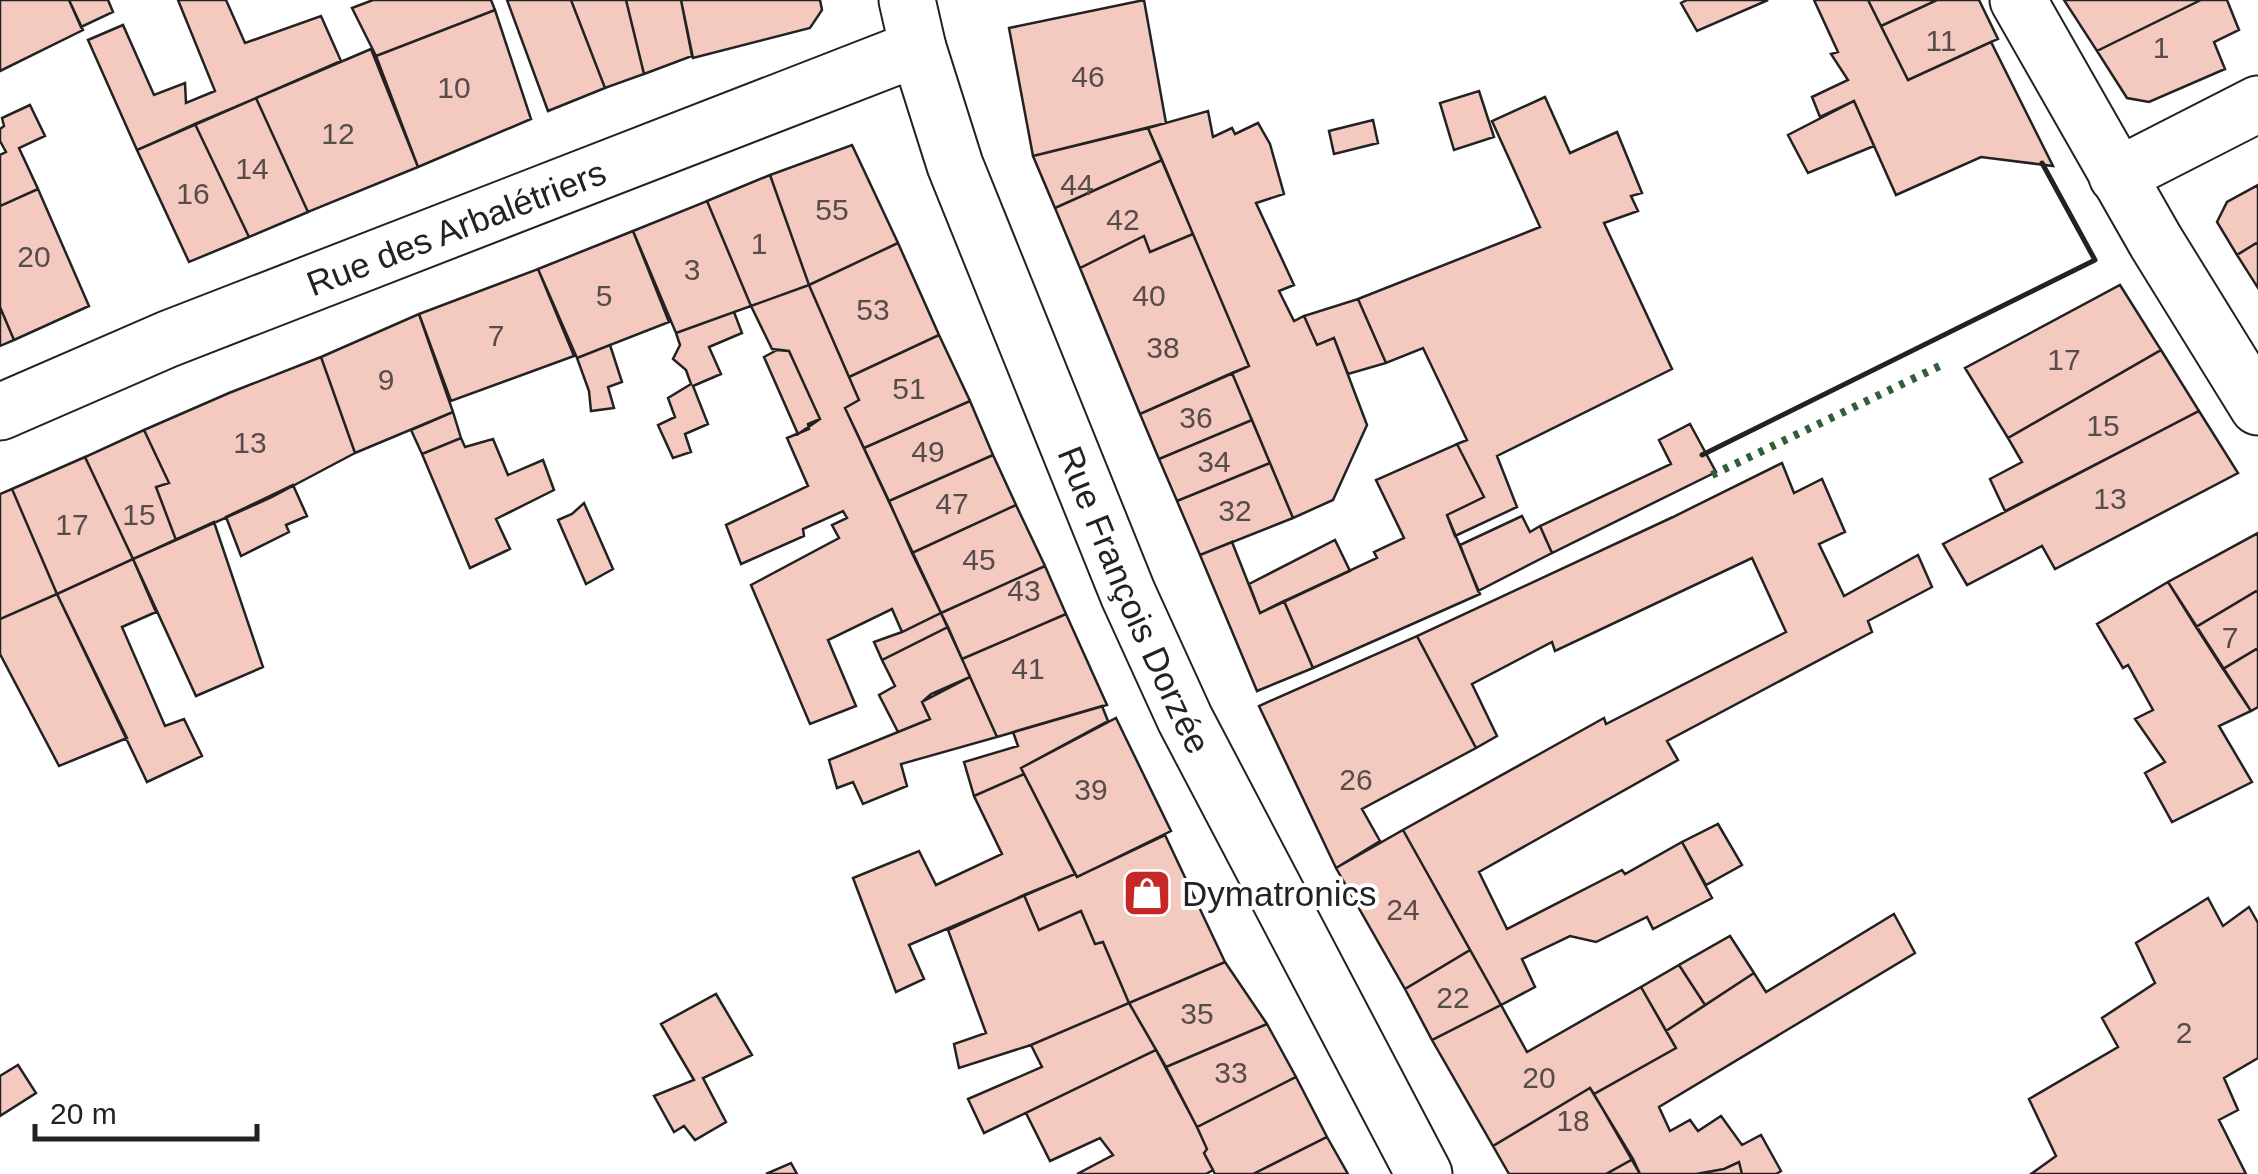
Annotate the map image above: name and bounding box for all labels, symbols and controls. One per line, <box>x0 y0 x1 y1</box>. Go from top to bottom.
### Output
house number: 11 <box>1925 24 1957 57</box>
house number: 1 <box>2153 31 2169 64</box>
house number: 46 <box>1071 60 1105 93</box>
house number: 10 <box>437 71 471 104</box>
house number: 12 <box>321 117 355 150</box>
house number: 14 <box>235 152 269 185</box>
street label: Rue des Arbalétriers <box>301 152 611 303</box>
house number: 44 <box>1060 168 1094 201</box>
house number: 16 <box>176 177 210 210</box>
house number: 55 <box>815 193 849 226</box>
house number: 42 <box>1106 203 1140 236</box>
house number: 1 <box>751 227 767 260</box>
house number: 20 <box>17 240 51 273</box>
house number: 3 <box>684 253 700 286</box>
house number: 5 <box>596 279 612 312</box>
house number: 40 <box>1132 279 1166 312</box>
house number: 53 <box>856 293 890 326</box>
house number: 7 <box>488 319 504 352</box>
house number: 38 <box>1146 331 1180 364</box>
house number: 17 <box>2047 343 2081 376</box>
house number: 9 <box>378 363 394 396</box>
house number: 51 <box>892 372 926 405</box>
house number: 36 <box>1179 401 1213 434</box>
house number: 15 <box>2086 409 2120 442</box>
house number: 13 <box>233 426 267 459</box>
house number: 49 <box>911 435 945 468</box>
street label: Rue François Dorzée <box>1051 440 1219 759</box>
house number: 34 <box>1197 445 1231 478</box>
house number: 13 <box>2093 482 2127 515</box>
house number: 47 <box>935 487 969 520</box>
house number: 32 <box>1218 494 1252 527</box>
house number: 15 <box>122 498 156 531</box>
house number: 17 <box>55 508 89 541</box>
house number: 45 <box>962 543 996 576</box>
house number: 43 <box>1007 574 1041 607</box>
house number: 7 <box>2222 621 2238 654</box>
house number: 41 <box>1011 652 1045 685</box>
house number: 26 <box>1339 763 1373 796</box>
house number: 39 <box>1074 773 1108 806</box>
shop icon: Dymatronics <box>1121 867 1173 919</box>
place label: Dymatronics <box>1182 874 1376 913</box>
house number: 24 <box>1386 893 1420 926</box>
house number: 22 <box>1436 981 1470 1014</box>
house number: 35 <box>1180 997 1214 1030</box>
house number: 2 <box>2176 1016 2192 1049</box>
house number: 33 <box>1214 1056 1248 1089</box>
house number: 20 <box>1522 1061 1556 1094</box>
scale bar <box>35 1079 258 1141</box>
text: 20 m <box>50 1097 117 1130</box>
house number: 18 <box>1556 1104 1590 1137</box>

